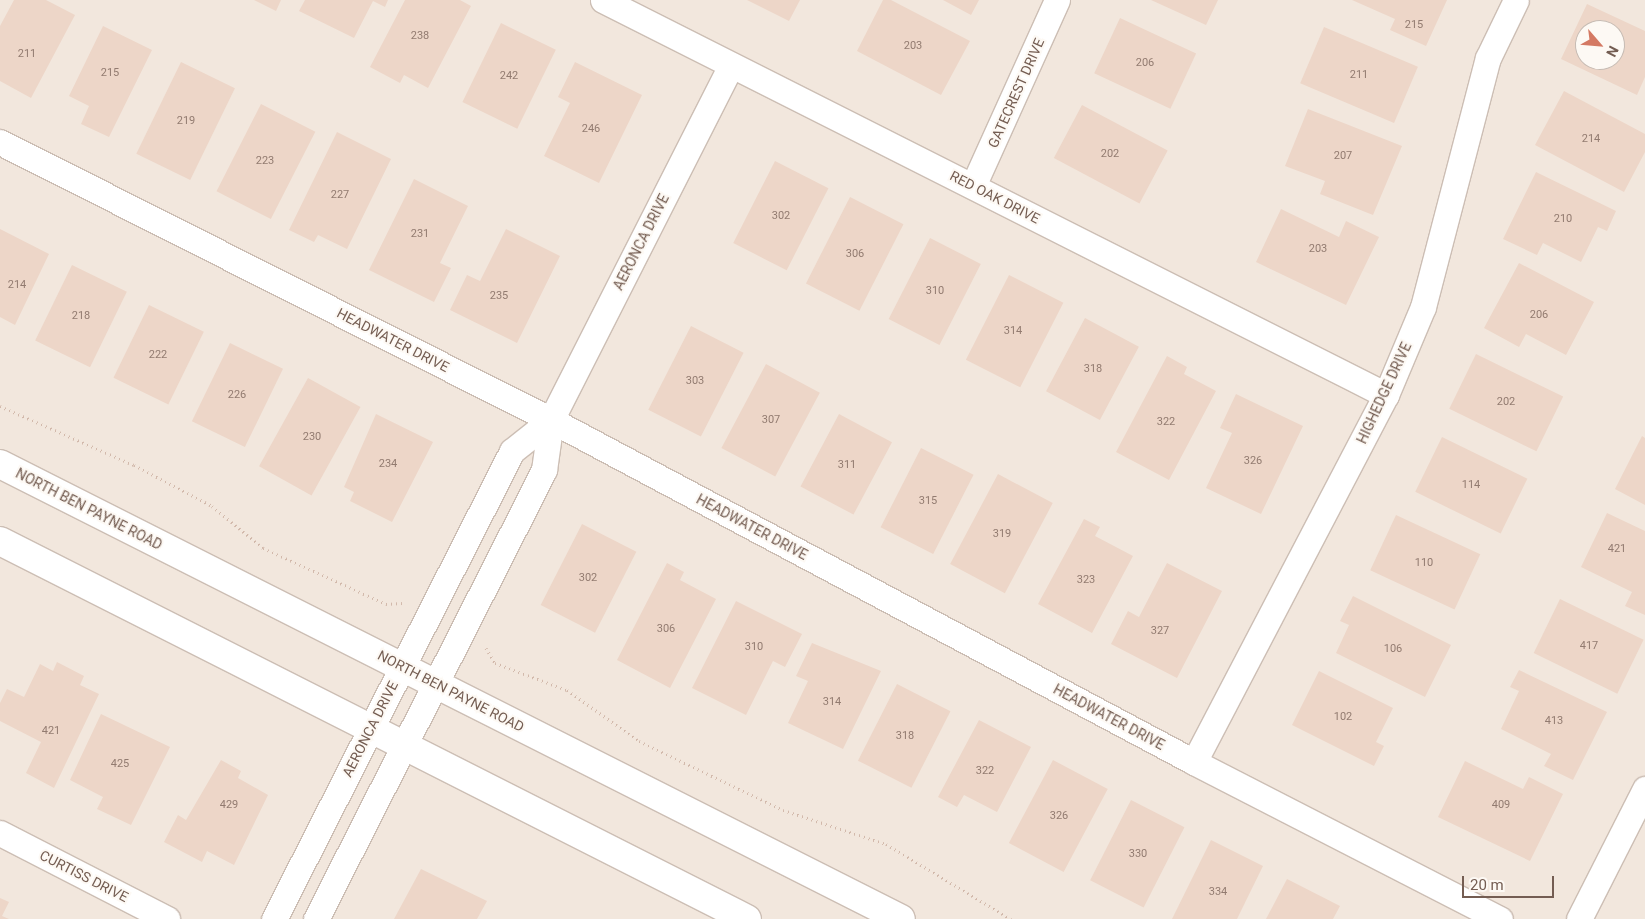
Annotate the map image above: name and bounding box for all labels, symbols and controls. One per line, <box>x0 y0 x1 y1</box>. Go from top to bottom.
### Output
house number: 215 <box>1405 18 1423 32</box>
north arrow <box>1575 20 1625 70</box>
house number: 238 <box>411 29 429 43</box>
street label: GATECREST DRIVE <box>984 35 1048 151</box>
house number: 203 <box>904 39 922 53</box>
text: N <box>1603 43 1622 59</box>
house number: 211 <box>18 47 36 61</box>
house number: 206 <box>1136 56 1154 70</box>
house number: 215 <box>101 66 119 80</box>
house number: 211 <box>1350 68 1368 82</box>
house number: 242 <box>500 69 518 83</box>
house number: 219 <box>177 114 195 128</box>
house number: 246 <box>582 122 600 136</box>
house number: 214 <box>1582 132 1600 146</box>
house number: 202 <box>1101 147 1119 161</box>
house number: 207 <box>1334 149 1352 163</box>
house number: 223 <box>256 154 274 168</box>
street label: RED OAK DRIVE <box>947 167 1043 227</box>
house number: 227 <box>331 188 349 202</box>
street label: AERONCA DRIVE <box>610 191 672 293</box>
house number: 302 <box>772 209 790 223</box>
house number: 210 <box>1554 212 1572 226</box>
house number: 231 <box>411 227 429 241</box>
house number: 203 <box>1309 242 1327 256</box>
house number: 306 <box>846 247 864 261</box>
house number: 214 <box>8 278 26 292</box>
house number: 310 <box>926 284 944 298</box>
house number: 235 <box>490 289 508 303</box>
street label: HEADWATER DRIVE <box>334 304 452 376</box>
house number: 206 <box>1530 308 1548 322</box>
house number: 218 <box>72 309 90 323</box>
house number: 314 <box>1004 324 1022 338</box>
street label: HIGHEDGE DRIVE <box>1353 340 1415 446</box>
house number: 222 <box>149 348 167 362</box>
house number: 318 <box>1084 362 1102 376</box>
house number: 303 <box>686 374 704 388</box>
house number: 226 <box>228 388 246 402</box>
house number: 202 <box>1497 395 1515 409</box>
house number: 307 <box>762 413 780 427</box>
house number: 322 <box>1157 415 1175 429</box>
house number: 230 <box>303 430 321 444</box>
house number: 326 <box>1244 454 1262 468</box>
house number: 234 <box>379 457 397 471</box>
house number: 311 <box>838 458 856 472</box>
street label: NORTH BEN PAYNE ROAD <box>13 465 165 553</box>
house number: 114 <box>1462 478 1480 492</box>
street label: HEADWATER DRIVE <box>694 491 810 563</box>
house number: 315 <box>919 494 937 508</box>
house number: 319 <box>993 527 1011 541</box>
house number: 421 <box>1608 542 1626 556</box>
house number: 110 <box>1415 556 1433 570</box>
house number: 302 <box>579 571 597 585</box>
house number: 323 <box>1077 573 1095 587</box>
house number: 306 <box>657 622 675 636</box>
house number: 327 <box>1151 624 1169 638</box>
house number: 417 <box>1580 639 1598 653</box>
house number: 310 <box>745 640 763 654</box>
house number: 106 <box>1384 642 1402 656</box>
street label: NORTH BEN PAYNE ROAD <box>375 647 527 735</box>
street label: AERONCA DRIVE <box>339 678 401 780</box>
street label: HEADWATER DRIVE <box>1051 681 1167 753</box>
house number: 314 <box>823 695 841 709</box>
house number: 102 <box>1334 710 1352 724</box>
house number: 413 <box>1545 714 1563 728</box>
house number: 421 <box>42 724 60 738</box>
house number: 318 <box>896 729 914 743</box>
house number: 425 <box>111 757 129 771</box>
house number: 322 <box>976 764 994 778</box>
house number: 429 <box>220 798 238 812</box>
house number: 409 <box>1492 798 1510 812</box>
house number: 326 <box>1050 809 1068 823</box>
street label: CURTISS DRIVE <box>37 846 131 906</box>
house number: 330 <box>1129 847 1147 861</box>
scale bar <box>1465 866 1558 898</box>
text: 20 m <box>1470 876 1504 894</box>
house number: 334 <box>1209 885 1227 899</box>

